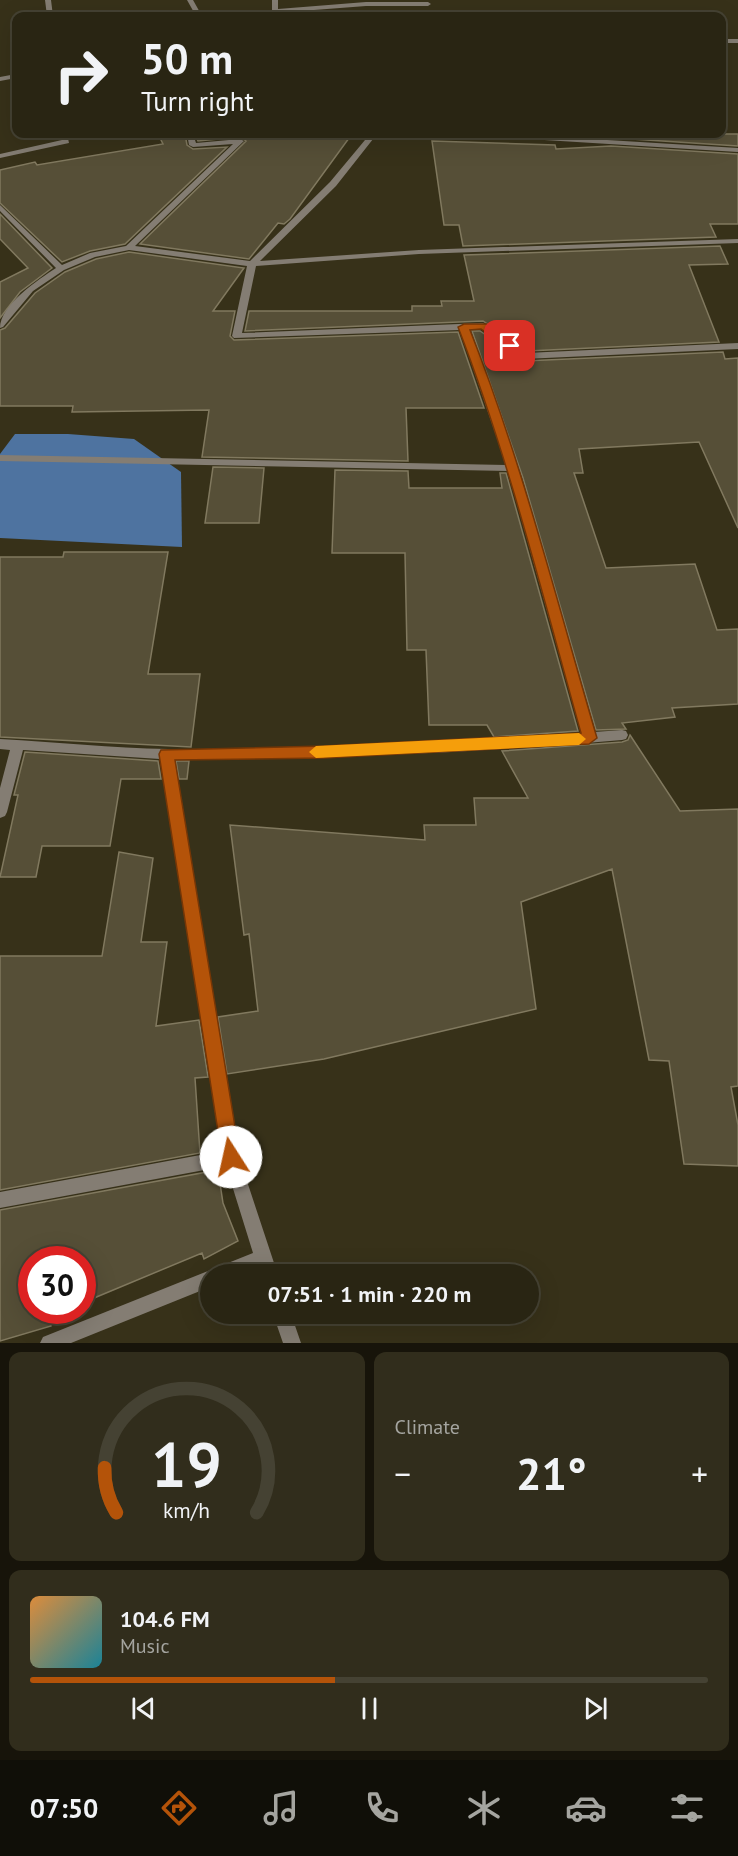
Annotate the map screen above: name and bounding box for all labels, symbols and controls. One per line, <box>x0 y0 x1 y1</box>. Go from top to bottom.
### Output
text: 50 m <box>141 31 233 86</box>
icon: right <box>42 36 120 114</box>
text: Turn right <box>141 84 254 118</box>
pin <box>484 320 535 371</box>
icon: arrive <box>493 329 526 362</box>
position arrow <box>199 1125 263 1189</box>
speed limit sign: 30 <box>18 1246 96 1324</box>
text: 07:51 · 1 min · 220 m <box>268 1280 471 1308</box>
text: Climate <box>395 1414 460 1440</box>
text: 19 <box>151 1423 222 1504</box>
text: 21° <box>516 1444 587 1502</box>
text: − <box>395 1452 411 1495</box>
text: + <box>691 1452 708 1495</box>
text: km/h <box>163 1497 210 1525</box>
text: 104.6 FM <box>120 1605 210 1633</box>
text: Music <box>120 1633 169 1659</box>
icon: previous <box>127 1692 160 1725</box>
icon: pause <box>353 1692 386 1725</box>
icon: next <box>579 1692 612 1725</box>
icon: directions <box>158 1787 200 1829</box>
icon: music <box>260 1787 302 1829</box>
icon: phone <box>361 1787 403 1829</box>
icon: climate <box>463 1787 505 1829</box>
icon: car <box>565 1787 607 1829</box>
icon: filters <box>666 1787 708 1829</box>
text: 07:50 <box>30 1791 98 1825</box>

